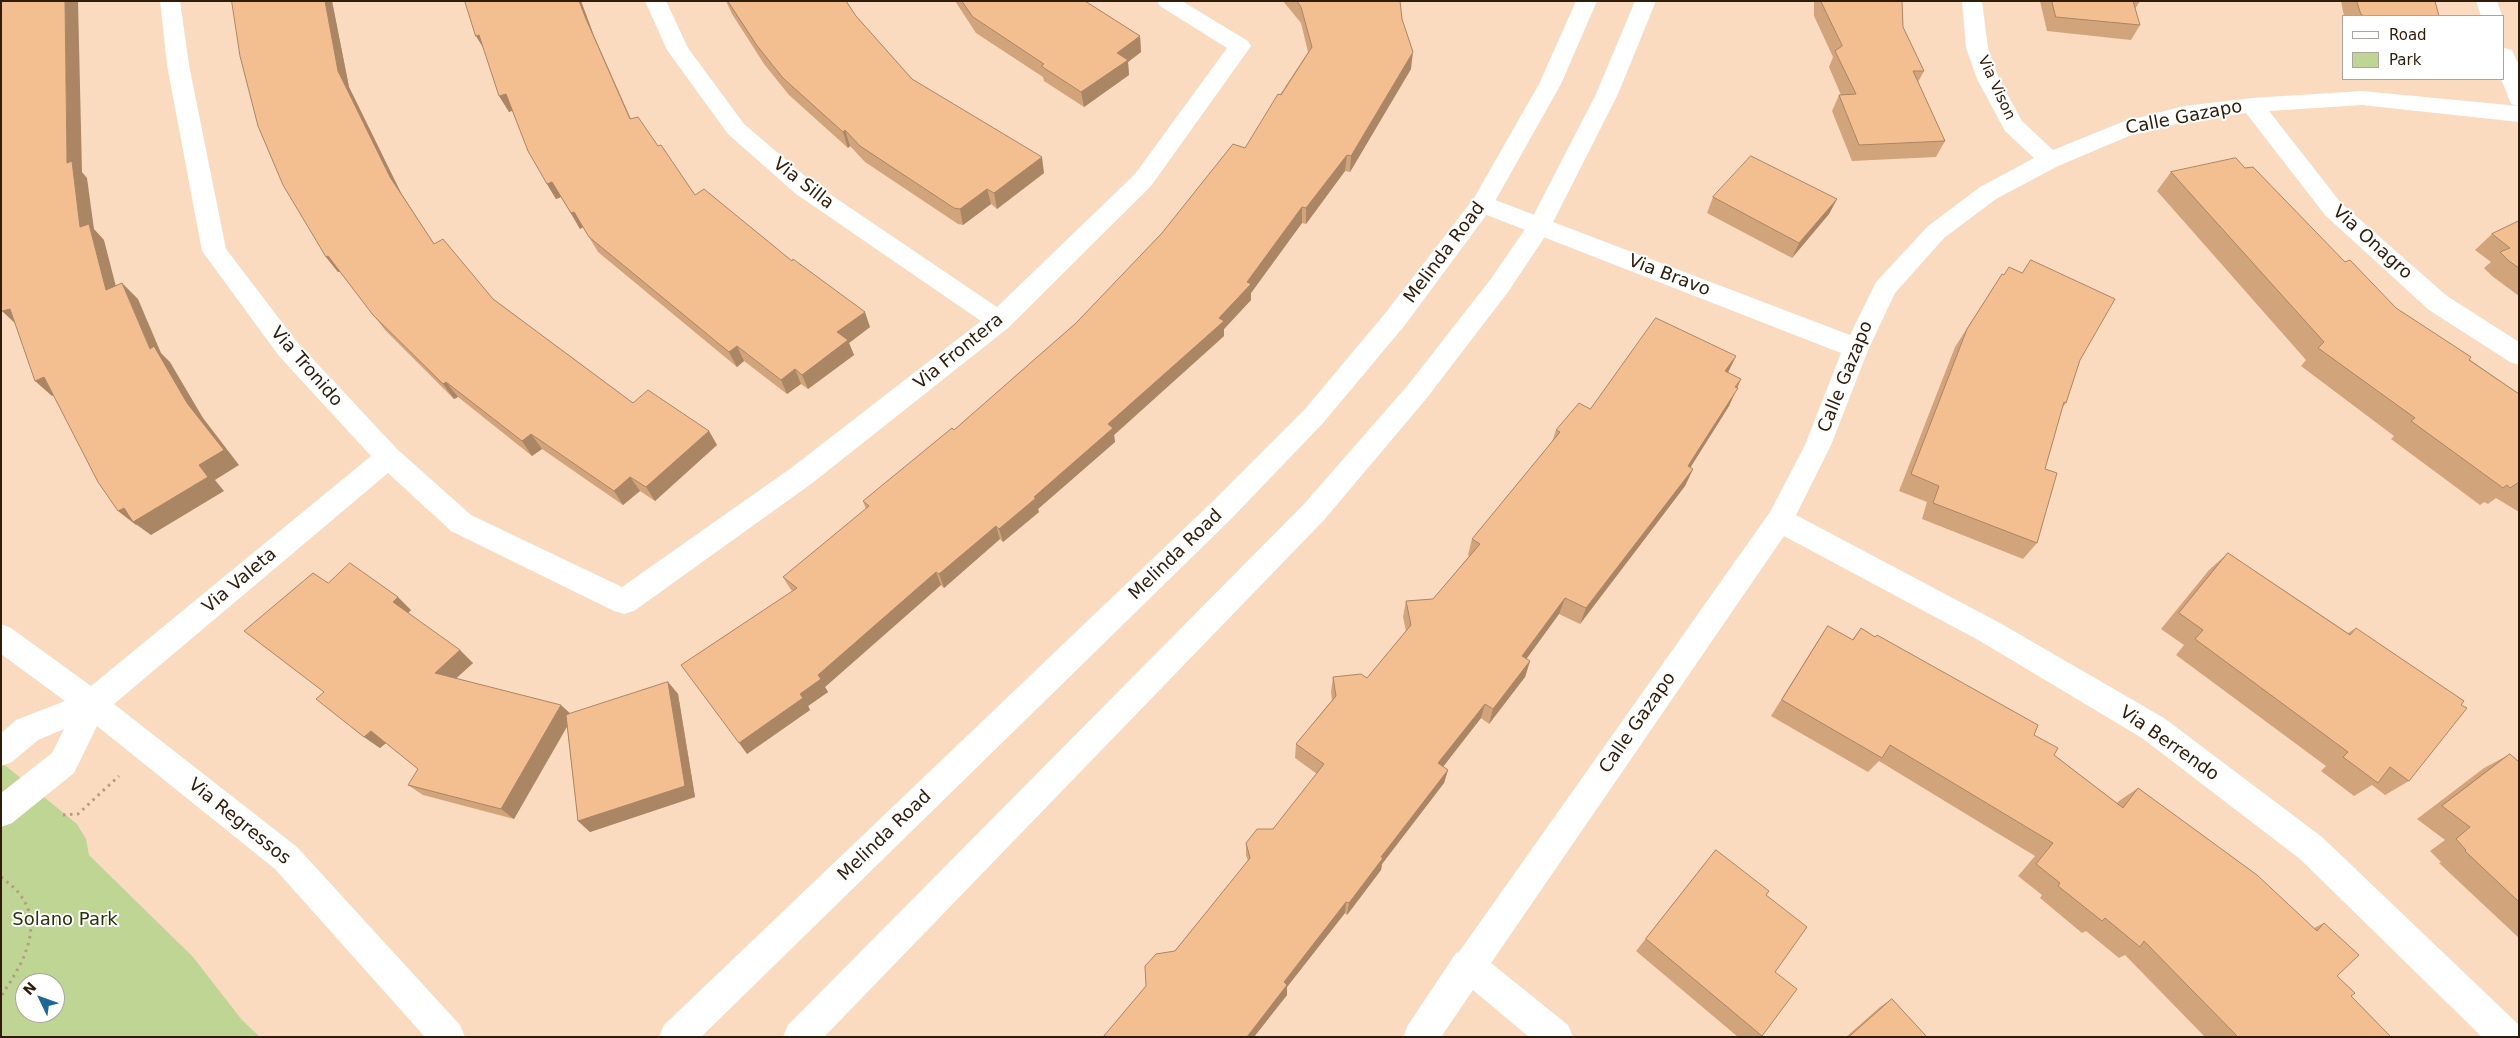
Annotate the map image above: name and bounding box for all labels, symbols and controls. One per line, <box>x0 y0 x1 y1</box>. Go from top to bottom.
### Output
legend <box>2342 15 2505 80</box>
text: Road <box>2389 26 2427 44</box>
text: Park <box>2389 51 2421 69</box>
street label: Via Vison <box>1973 53 2019 123</box>
street label: Calle Gazapo <box>2124 96 2244 140</box>
street label: Via Silla <box>768 154 838 214</box>
street label: Melinda Road <box>1400 198 1490 308</box>
street label: Via Onagro <box>2328 202 2416 284</box>
street label: Via Bravo <box>1625 250 1713 302</box>
street label: Via Frontera <box>910 309 1008 395</box>
street label: Calle Gazapo <box>1814 318 1878 436</box>
street label: Via Tronido <box>265 323 347 411</box>
street label: Melinda Road <box>1125 505 1227 605</box>
street label: Via Valeta <box>199 544 281 618</box>
street label: Calle Gazapo <box>1595 668 1681 778</box>
street label: Via Berrendo <box>2115 702 2223 786</box>
street label: Via Regressos <box>184 774 294 870</box>
street label: Melinda Road <box>834 786 936 886</box>
park label: Solano Park <box>12 909 118 931</box>
north arrow <box>15 973 65 1023</box>
text: N <box>20 979 39 998</box>

